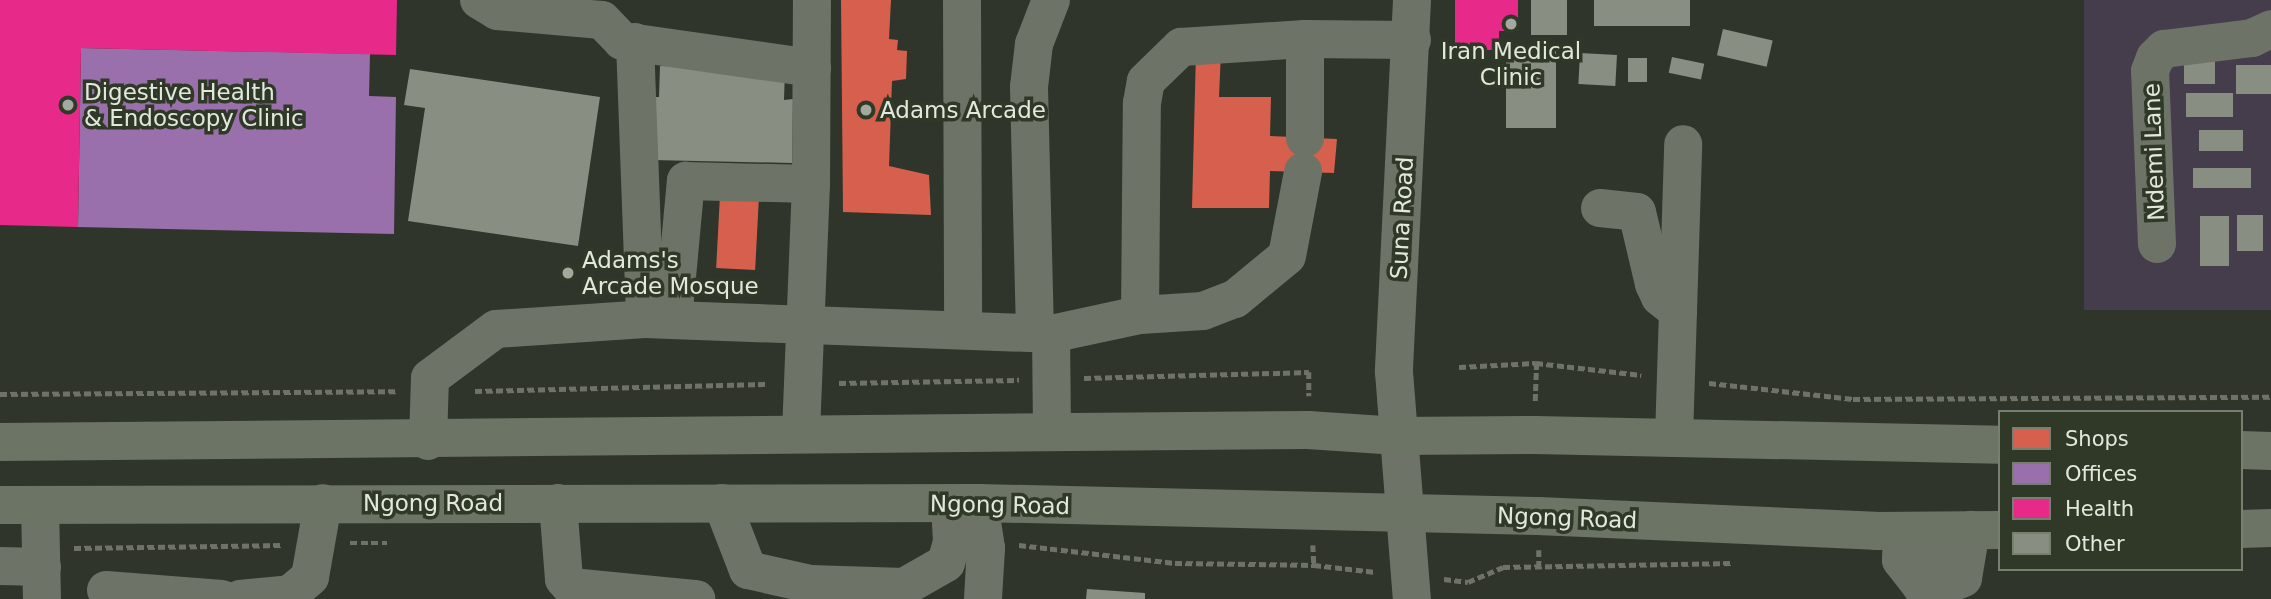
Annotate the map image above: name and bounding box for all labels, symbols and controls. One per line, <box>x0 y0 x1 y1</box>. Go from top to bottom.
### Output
marker: Iran Medical Clinic <box>1501 14 1521 34</box>
place label: Iran Medical Clinic <box>1441 37 1581 91</box>
place label: Digestive Health & Endoscopy Clinic <box>84 78 304 132</box>
street label: Ndemi Lane <box>2138 83 2170 221</box>
marker: Digestive Health & Endoscopy Clinic <box>58 95 78 115</box>
place label: Adams Arcade <box>880 96 1046 124</box>
marker: Adams Arcade <box>858 102 874 118</box>
street label: Suna Road <box>1385 156 1419 280</box>
place label: Adams's Arcade Mosque <box>582 246 759 300</box>
marker: Adams's Arcade Mosque <box>560 265 576 281</box>
legend <box>1998 410 2243 571</box>
text: Shops <box>2065 427 2129 451</box>
text: Offices <box>2065 462 2137 486</box>
street label: Ngong Road <box>363 489 503 517</box>
street label: Ngong Road <box>930 490 1070 520</box>
text: Health <box>2065 497 2134 521</box>
street label: Ngong Road <box>1497 502 1637 534</box>
text: Other <box>2065 532 2125 556</box>

